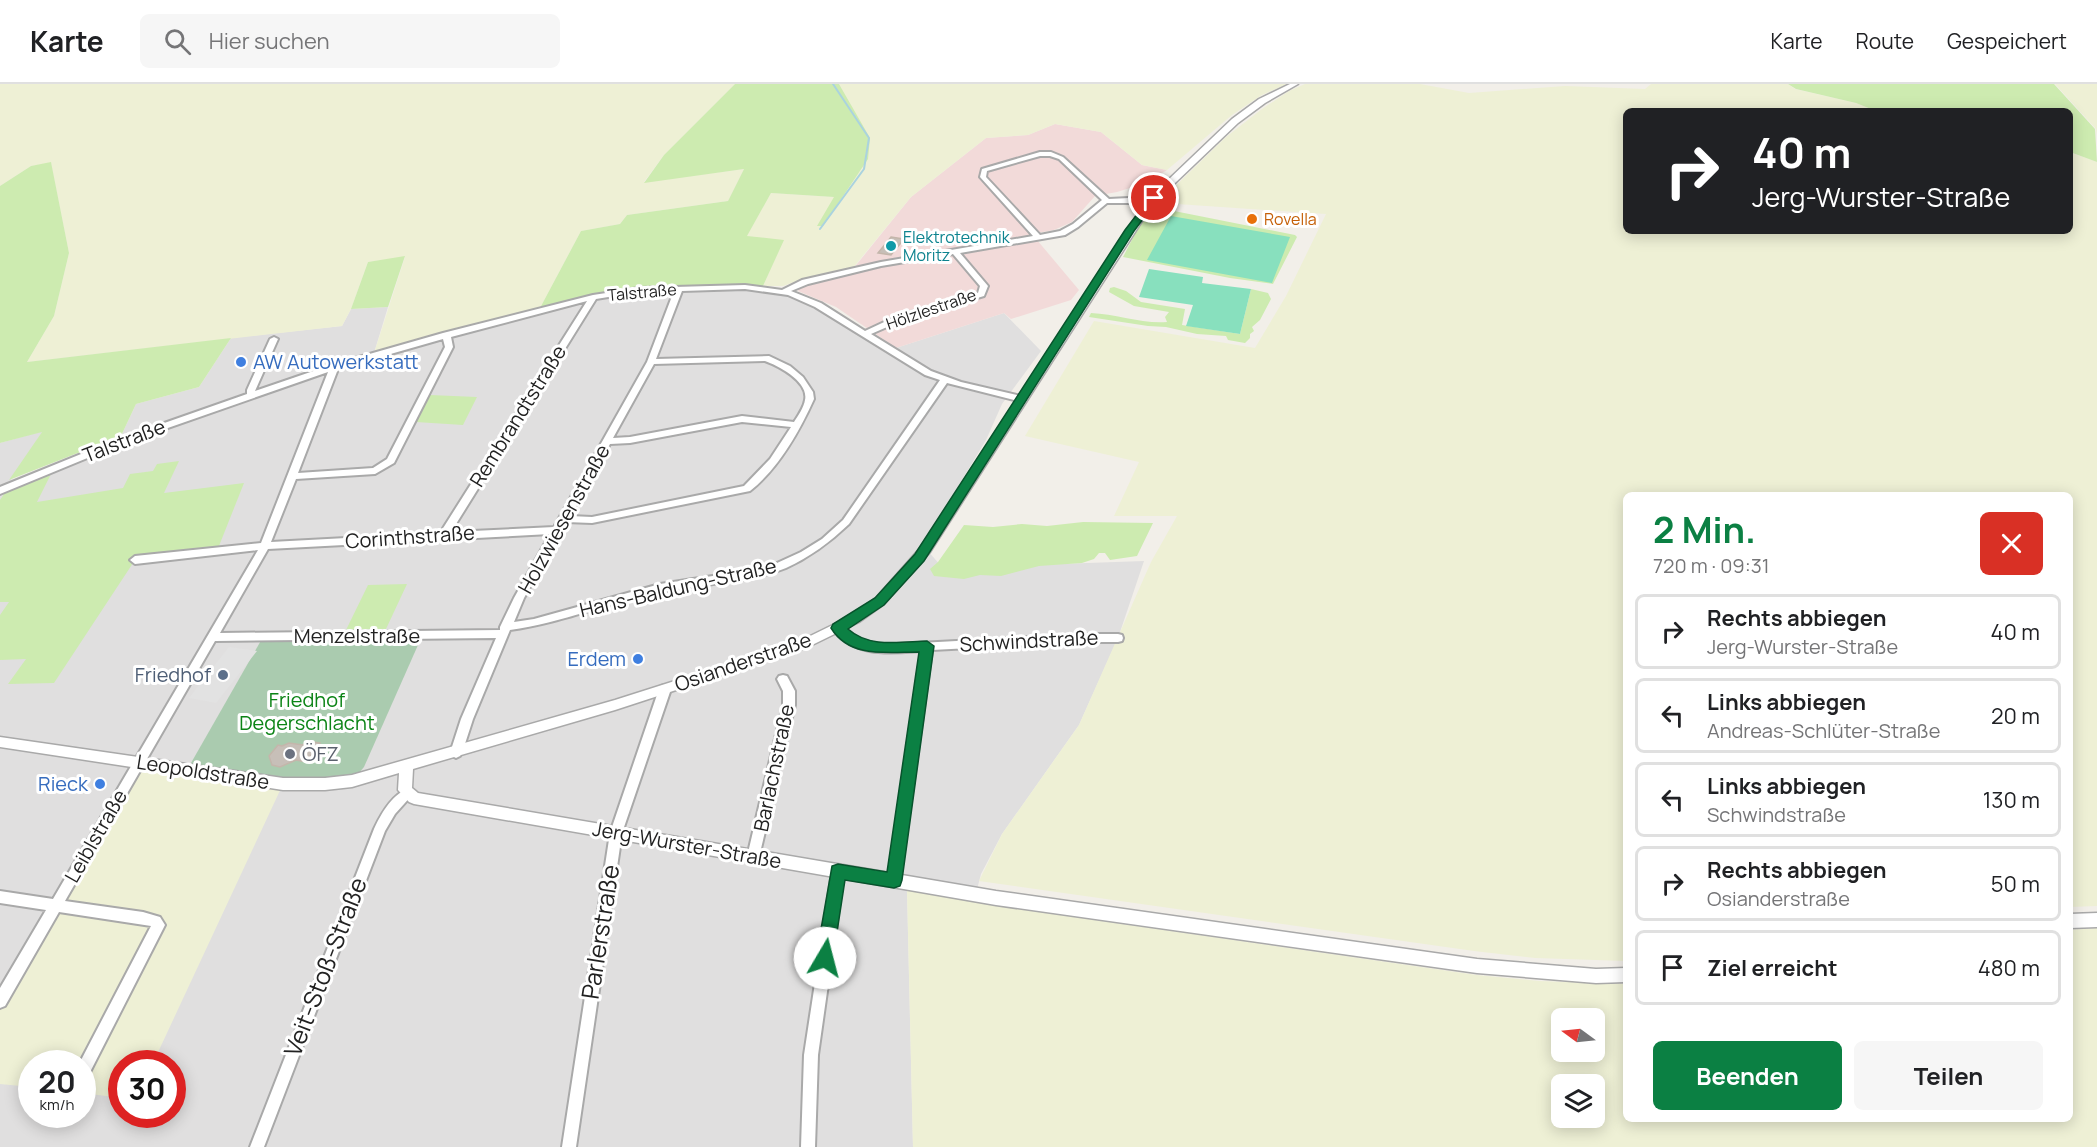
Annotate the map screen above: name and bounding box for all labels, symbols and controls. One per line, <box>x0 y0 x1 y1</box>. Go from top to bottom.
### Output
search box <box>140 14 560 68</box>
text: Karte <box>30 22 104 60</box>
icon: search <box>161 25 194 58</box>
text: Hier suchen <box>209 26 330 56</box>
text: Karte <box>1771 27 1823 55</box>
text: Route <box>1856 27 1914 55</box>
text: Gespeichert <box>1947 27 2067 55</box>
text: 40 m <box>1752 123 1851 181</box>
icon: right <box>1653 132 1731 210</box>
pin <box>1128 172 1179 223</box>
text: Jerg-Wurster-Straße <box>1752 178 2010 215</box>
icon: arrive <box>1137 181 1170 214</box>
place label: Rovella <box>1264 208 1317 230</box>
marker: Rovella <box>1245 212 1259 226</box>
place label: Elektrotechnik Moritz <box>903 226 1011 266</box>
marker: Elektrotechnik Moritz <box>884 239 898 253</box>
street label: Talstraße <box>607 278 677 306</box>
street label: Hölzlestraße <box>883 283 979 335</box>
street label: Rembrandtstraße <box>463 340 572 492</box>
place label: AW Autowerkstatt <box>253 348 419 375</box>
marker: AW Autowerkstatt <box>234 355 248 369</box>
street label: Talstraße <box>79 412 169 469</box>
street label: Holzwiesenstraße <box>511 439 616 598</box>
text: 2 Min. <box>1653 505 1756 554</box>
button: close <box>1980 512 2043 575</box>
street label: Corinthstraße <box>344 519 476 554</box>
street label: Hans-Baldung-Straße <box>577 552 779 623</box>
text: 720 m · 09:31 <box>1653 552 1770 579</box>
text: Rechts abbiegen <box>1707 603 1886 633</box>
icon: right <box>1656 615 1689 648</box>
text: 40 m <box>1991 617 2040 647</box>
street label: Menzelstraße <box>294 622 420 649</box>
street label: Schwindstraße <box>959 623 1099 658</box>
street label: Osianderstraße <box>671 625 815 698</box>
text: Jerg-Wurster-Straße <box>1707 633 1898 660</box>
place label: Erdem <box>567 645 626 672</box>
marker: Erdem <box>631 652 645 666</box>
place label: Friedhof <box>135 661 211 688</box>
marker: Friedhof <box>216 668 230 682</box>
park label: Friedhof Degerschlacht <box>239 686 375 736</box>
text: Links abbiegen <box>1707 687 1866 717</box>
icon: left <box>1656 699 1689 732</box>
text: 20 m <box>1991 701 2040 731</box>
street label: Barlachstraße <box>747 702 800 834</box>
text: Andreas-Schlüter-Straße <box>1707 717 1941 744</box>
place label: ÖFZ <box>302 740 339 767</box>
marker: ÖFZ <box>283 747 297 761</box>
street label: Leopoldstraße <box>135 748 271 795</box>
place label: Rieck <box>38 770 89 797</box>
text: Links abbiegen <box>1707 771 1866 801</box>
marker: Rieck <box>93 777 107 791</box>
icon: left <box>1656 783 1689 816</box>
street label: Leiblstraße <box>58 784 133 887</box>
text: 130 m <box>1983 785 2040 815</box>
text: Schwindstraße <box>1707 801 1846 828</box>
street label: Jerg-Wurster-Straße <box>591 815 784 874</box>
text: Rechts abbiegen <box>1707 855 1886 885</box>
street label: Parlerstraße <box>573 862 626 1001</box>
icon: right <box>1656 867 1689 900</box>
text: 50 m <box>1991 869 2040 899</box>
street label: Veit-Stoß-Straße <box>275 872 374 1061</box>
text: Osianderstraße <box>1707 885 1850 912</box>
position arrow <box>793 926 857 990</box>
icon: arrive <box>1656 951 1689 984</box>
text: Ziel erreicht <box>1707 953 1838 983</box>
text: 480 m <box>1978 953 2040 983</box>
north arrow <box>1551 1008 1605 1062</box>
map controls <box>1551 1008 1605 1128</box>
button: Beenden <box>1653 1041 1842 1110</box>
button: Teilen <box>1854 1041 2043 1110</box>
speed limit sign: 30 <box>108 1050 186 1128</box>
text: 20 <box>38 1061 76 1102</box>
button: layers <box>1551 1074 1605 1128</box>
text: km/h <box>40 1094 74 1115</box>

